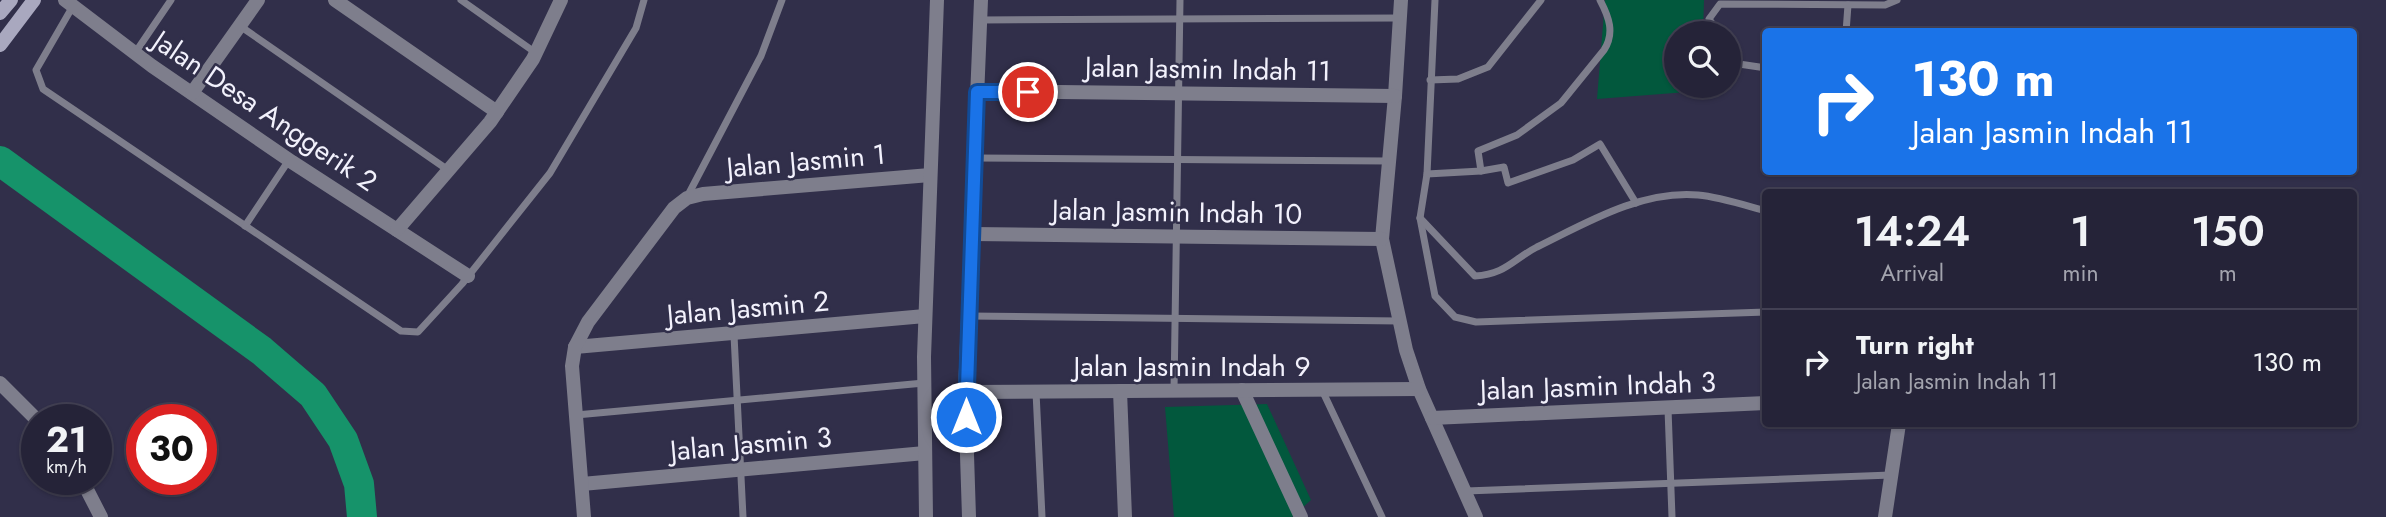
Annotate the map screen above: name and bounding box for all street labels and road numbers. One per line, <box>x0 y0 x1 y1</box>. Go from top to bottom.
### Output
street label: Jalan Desa Anggerik 2 <box>141 18 385 201</box>
street label: Jalan Jasmin Indah 11 <box>1081 46 1331 92</box>
street label: Jalan Jasmin 1 <box>721 134 887 189</box>
street label: Jalan Jasmin Indah 10 <box>1047 189 1303 235</box>
street label: Jalan Jasmin 2 <box>661 280 831 336</box>
street label: Jalan Jasmin Indah 9 <box>1069 346 1311 387</box>
street label: Jalan Jasmin Indah 3 <box>1475 361 1717 411</box>
street label: Jalan Jasmin 3 <box>664 417 834 472</box>

